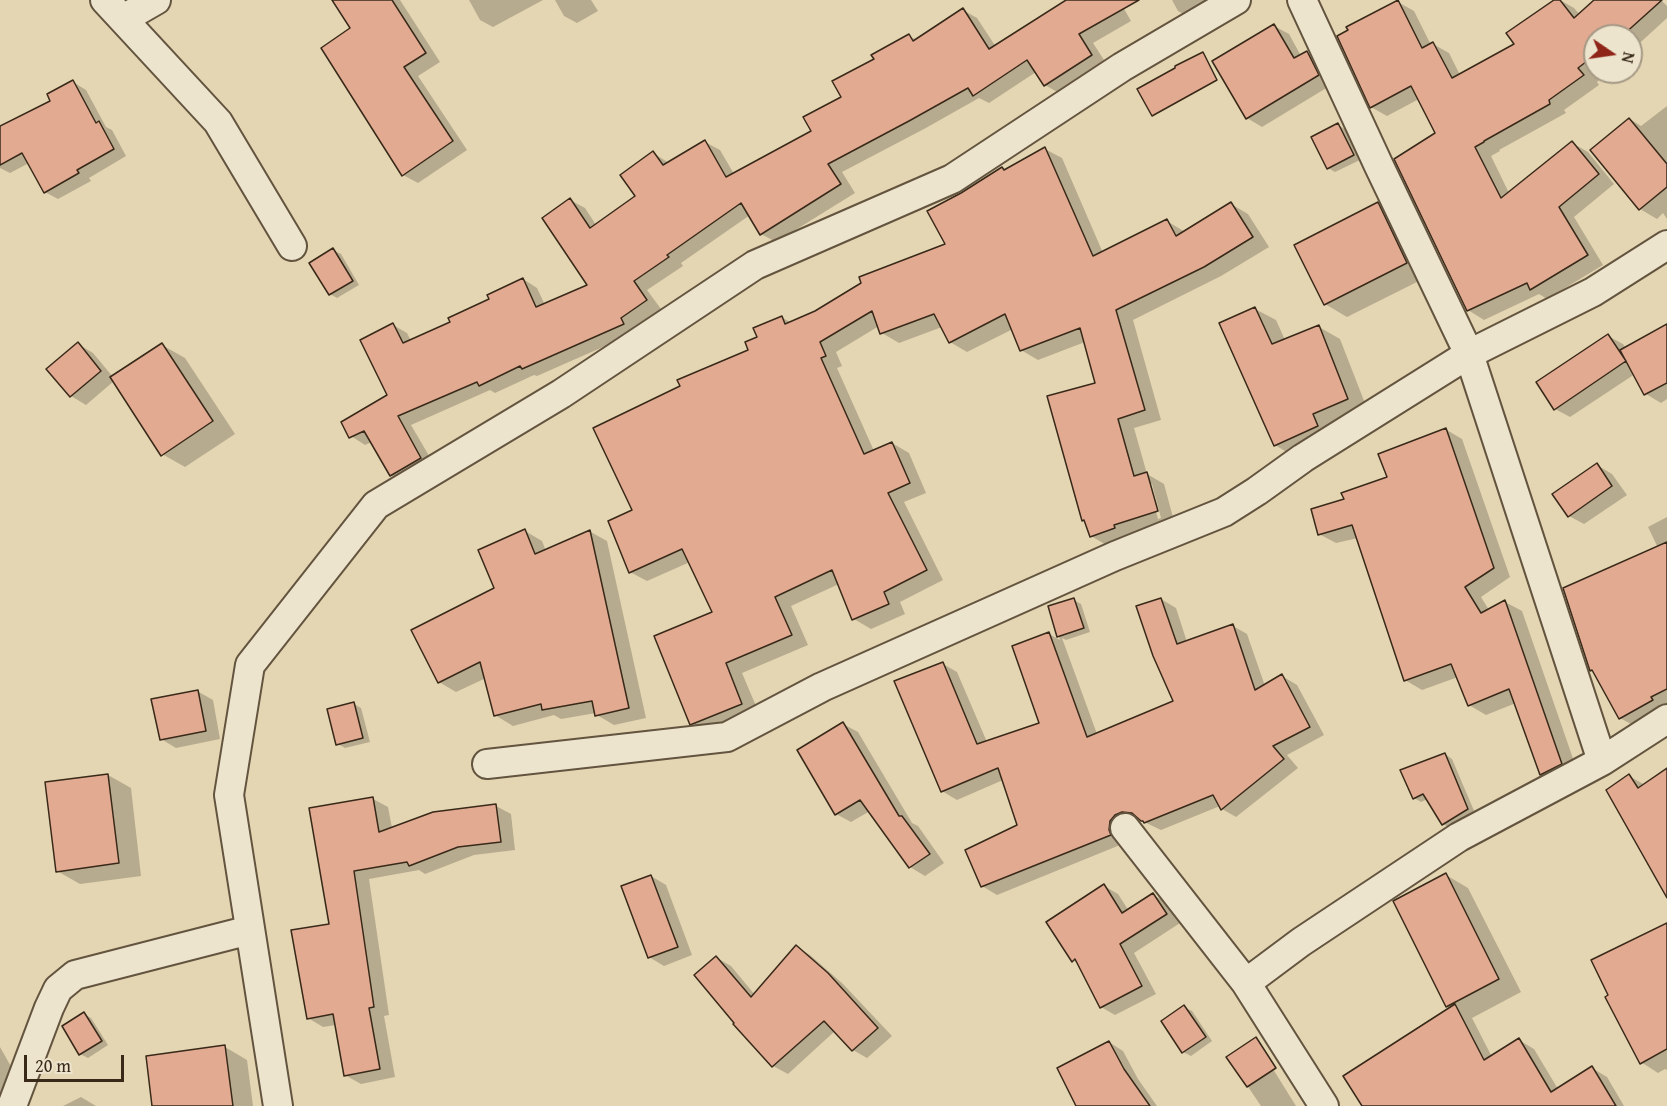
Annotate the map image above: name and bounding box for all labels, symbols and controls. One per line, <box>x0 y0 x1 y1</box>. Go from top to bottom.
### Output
north arrow <box>1583 24 1643 84</box>
text: N <box>1616 50 1641 66</box>
scale bar <box>27 1043 128 1081</box>
text: 20 m <box>35 1052 71 1079</box>

